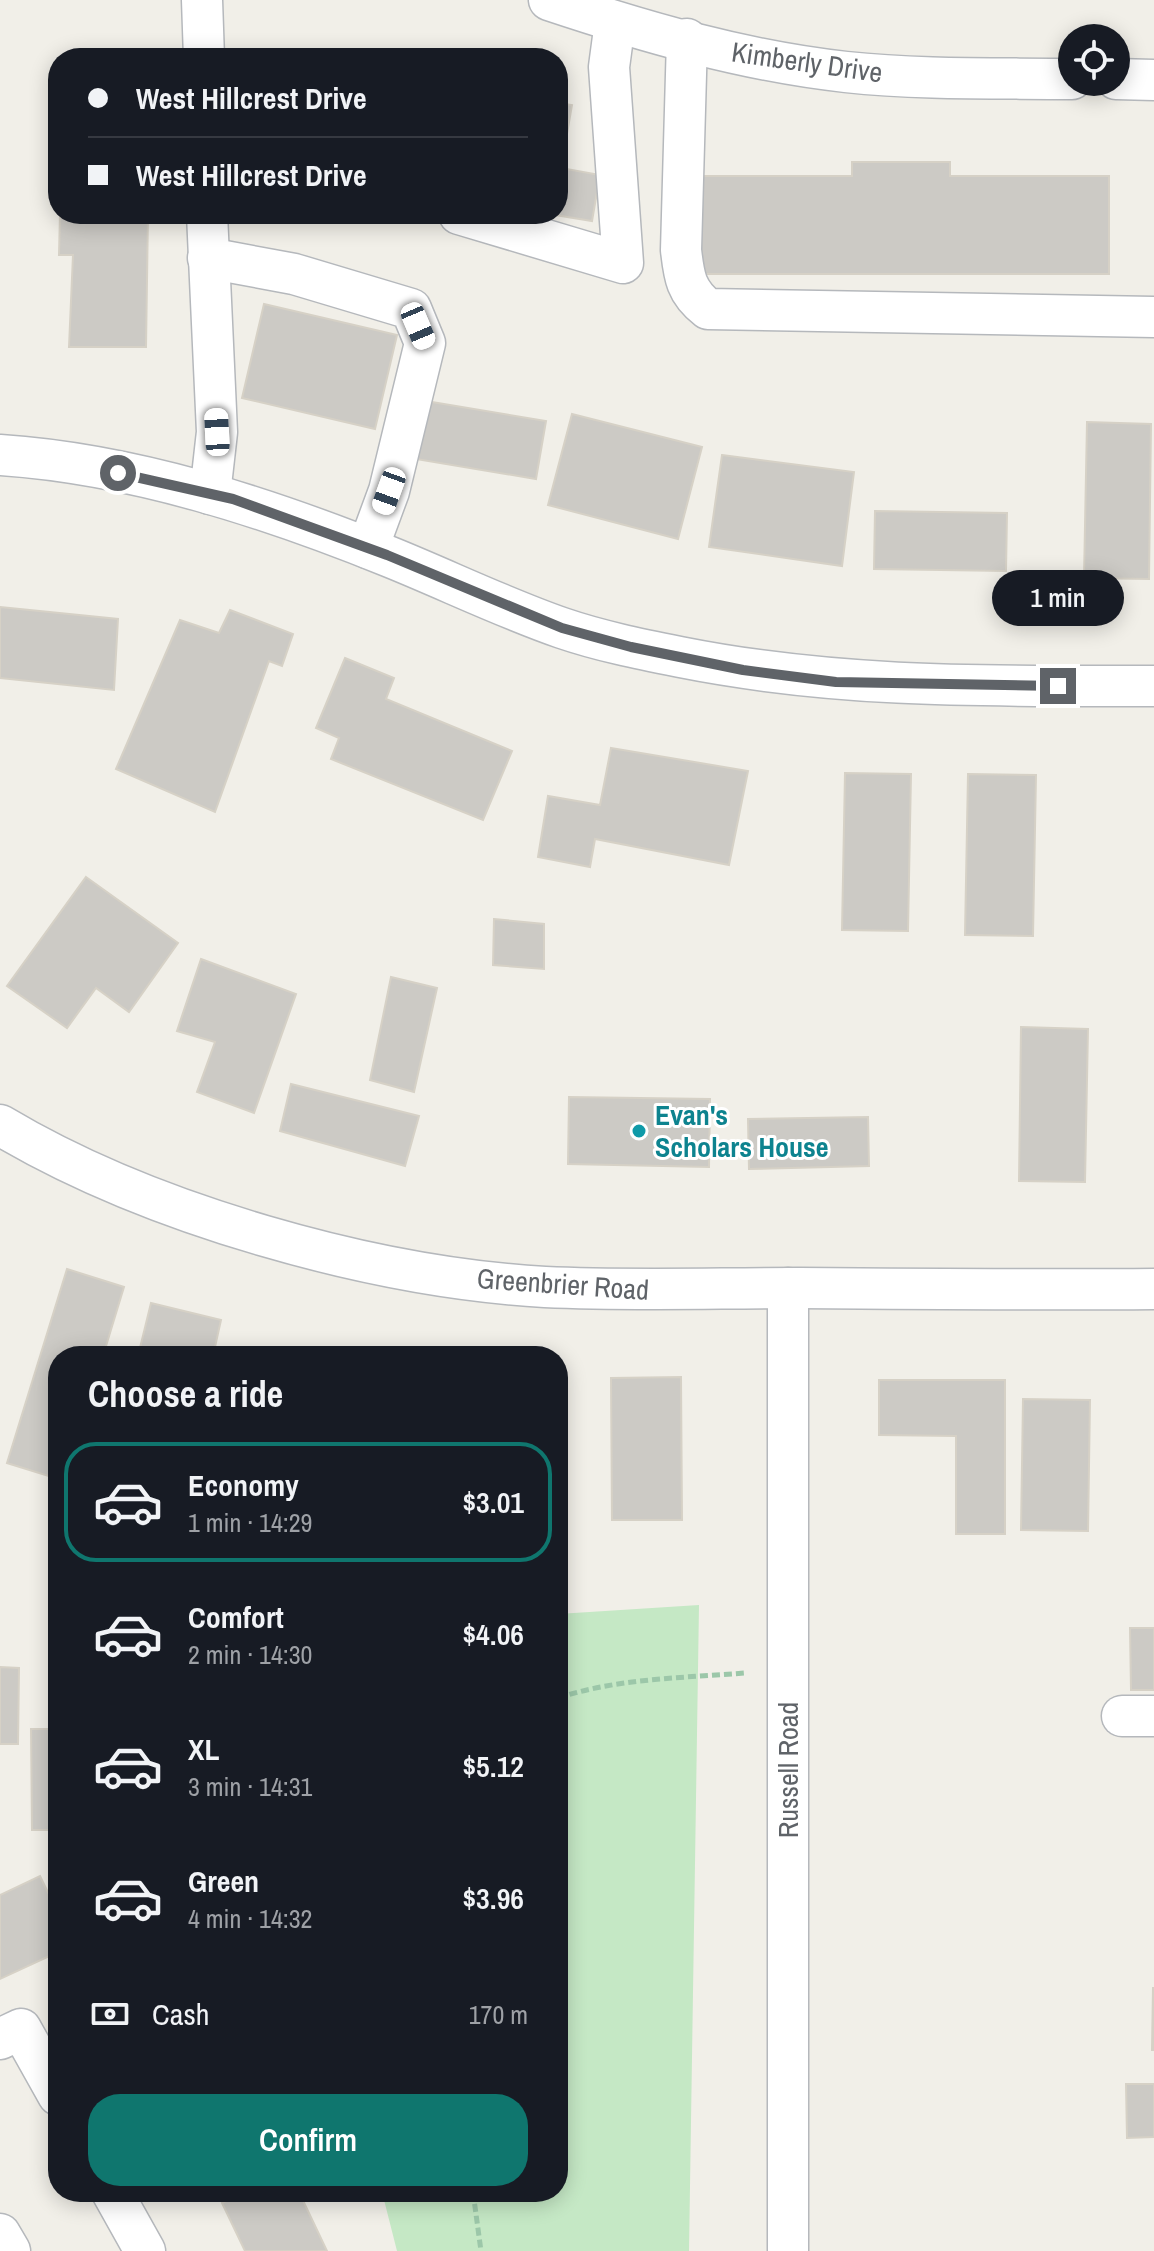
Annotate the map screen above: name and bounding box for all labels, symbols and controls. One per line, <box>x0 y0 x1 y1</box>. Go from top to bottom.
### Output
map controls <box>1058 24 1130 96</box>
button: locate <box>1058 24 1130 96</box>
street label: Kimberly Drive <box>729 33 885 91</box>
text: West Hillcrest Drive <box>136 78 367 118</box>
text: West Hillcrest Drive <box>136 155 367 195</box>
car <box>398 299 438 353</box>
car <box>204 407 230 457</box>
route start <box>100 455 136 491</box>
car <box>370 464 408 518</box>
callout: 1 min <box>992 570 1124 626</box>
text: 1 min <box>1031 580 1085 615</box>
route end <box>1040 668 1076 704</box>
place label: Evan's Scholars House <box>655 1096 829 1166</box>
marker: Evan's Scholars House <box>630 1122 648 1140</box>
street label: Greenbrier Road <box>476 1259 650 1309</box>
text: Choose a ride <box>88 1370 283 1418</box>
text: Economy <box>188 1465 299 1505</box>
icon: car <box>92 1466 164 1538</box>
text: $3.01 <box>462 1482 524 1522</box>
text: 1 min · 14:29 <box>188 1505 312 1540</box>
text: Comfort <box>188 1597 284 1637</box>
icon: car <box>92 1598 164 1670</box>
text: $4.06 <box>462 1614 524 1654</box>
text: 2 min · 14:30 <box>188 1637 312 1672</box>
street label: Russell Road <box>769 1702 807 1838</box>
text: XL <box>188 1729 219 1769</box>
icon: car <box>92 1730 164 1802</box>
text: $5.12 <box>462 1746 524 1786</box>
text: 3 min · 14:31 <box>188 1769 312 1804</box>
text: Green <box>188 1861 259 1901</box>
icon: car <box>92 1862 164 1934</box>
text: $3.96 <box>462 1878 524 1918</box>
text: 4 min · 14:32 <box>188 1901 312 1936</box>
icon: cash <box>88 1992 132 2036</box>
text: Cash <box>152 1994 209 2034</box>
text: 170 m <box>469 1997 528 2032</box>
button: Confirm <box>88 2094 528 2186</box>

